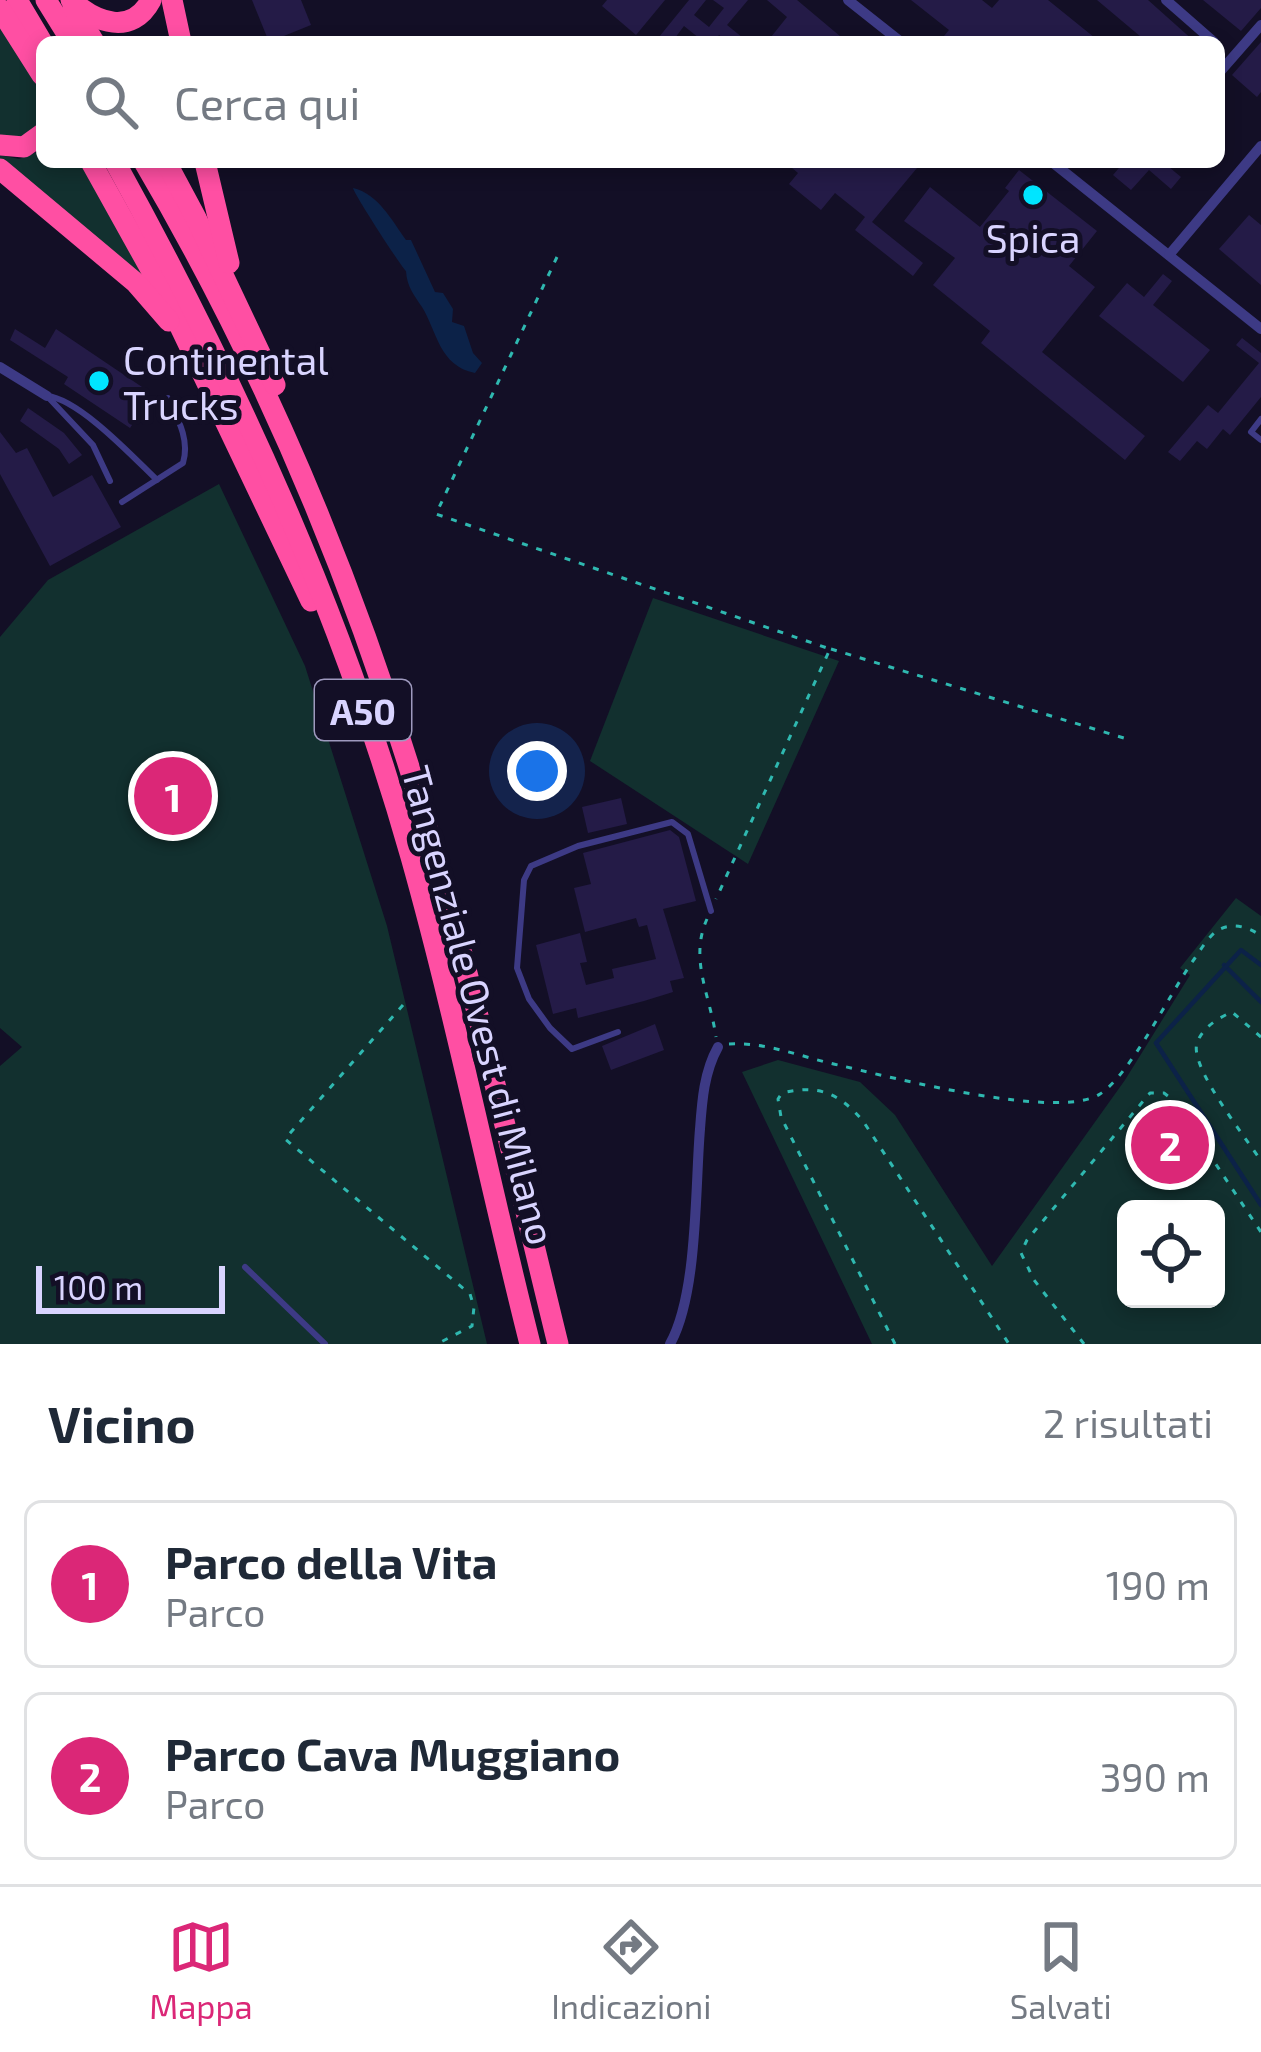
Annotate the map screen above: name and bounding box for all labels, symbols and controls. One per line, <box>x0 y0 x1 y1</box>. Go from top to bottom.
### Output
search box <box>36 36 1225 168</box>
icon: search <box>78 69 144 135</box>
text: Cerca qui <box>174 75 360 129</box>
marker: Spica <box>1020 182 1046 208</box>
place label: Spica <box>986 214 1080 261</box>
place label: Continental Trucks <box>123 336 329 428</box>
marker: Continental Trucks <box>86 368 112 394</box>
road number: A50 <box>315 680 411 740</box>
your location <box>507 741 567 801</box>
pin: 1 <box>134 751 212 841</box>
street label: Tangenziale Ovest di Milano <box>393 760 567 1250</box>
pin: 2 <box>1131 1100 1209 1190</box>
map controls <box>1117 1200 1225 1308</box>
button: locate <box>1117 1200 1225 1308</box>
scale bar <box>36 1260 225 1313</box>
text: 100 m <box>54 1267 143 1307</box>
text: Vicino <box>48 1392 196 1453</box>
text: 2 risultati <box>1043 1399 1213 1446</box>
text: Parco della Vita <box>165 1534 497 1588</box>
text: 1 <box>82 1561 98 1608</box>
text: 190 m <box>1106 1561 1210 1608</box>
text: Parco <box>165 1588 265 1635</box>
text: Parco Cava Muggiano <box>165 1726 620 1780</box>
text: 2 <box>79 1753 101 1800</box>
text: 390 m <box>1100 1753 1210 1800</box>
text: Parco <box>165 1780 265 1827</box>
tab: Mappa <box>149 1914 253 2026</box>
tab: Indicazioni <box>551 1914 711 2026</box>
tab: Salvati <box>1010 1914 1112 2026</box>

